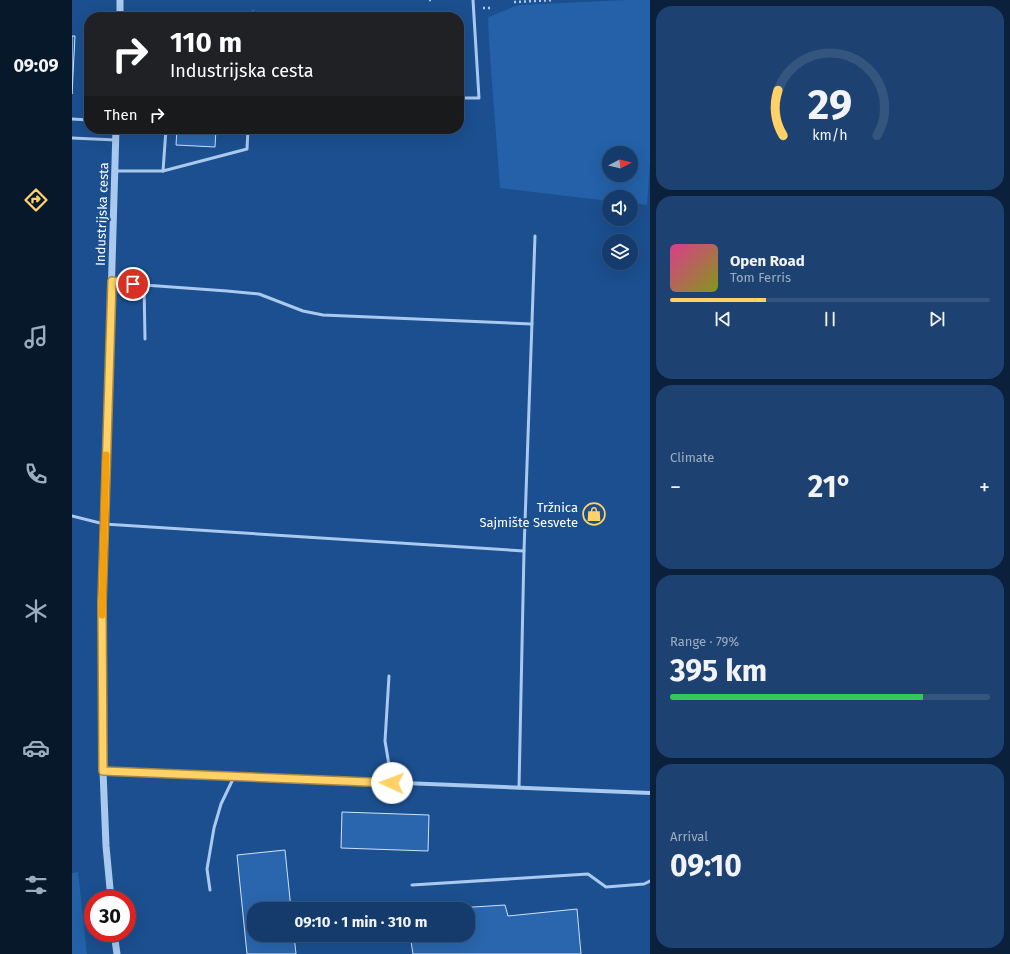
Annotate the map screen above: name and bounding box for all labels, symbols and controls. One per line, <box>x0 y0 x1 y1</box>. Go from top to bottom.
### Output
text: 110 m <box>170 26 242 59</box>
icon: right <box>104 28 156 80</box>
text: 09:09 <box>13 55 59 77</box>
text: Industrijska cesta <box>170 60 314 82</box>
text: 29 <box>808 80 852 130</box>
icon: right <box>146 104 168 126</box>
text: Then <box>104 106 138 124</box>
text: km/h <box>812 126 848 143</box>
north arrow <box>602 146 638 182</box>
map controls <box>602 146 638 270</box>
street label: Industrijska cesta <box>93 162 111 266</box>
icon: directions <box>22 186 50 214</box>
button: sound <box>602 190 638 226</box>
button: layers <box>602 234 638 270</box>
text: Open Road <box>730 252 805 270</box>
pin <box>116 267 150 301</box>
text: Tom Ferris <box>730 270 791 285</box>
icon: arrive <box>122 273 144 295</box>
icon: previous <box>712 308 734 330</box>
icon: pause <box>819 308 841 330</box>
icon: next <box>926 308 948 330</box>
icon: music <box>22 323 50 351</box>
text: Climate <box>670 450 714 465</box>
icon: phone <box>22 460 50 488</box>
text: 21° <box>808 469 852 505</box>
text: − <box>670 474 681 501</box>
text: + <box>979 474 990 501</box>
place label: Tržnica Sajmište Sesvete <box>479 500 578 530</box>
shop icon: Tržnica Sajmište Sesvete <box>581 501 607 527</box>
icon: climate <box>22 597 50 625</box>
text: Range · 79% <box>670 634 739 649</box>
text: 395 km <box>670 653 767 689</box>
icon: car <box>22 734 50 762</box>
position arrow <box>371 762 413 804</box>
text: Arrival <box>670 829 708 844</box>
text: 09:10 <box>670 848 742 884</box>
icon: filters <box>22 871 50 899</box>
speed limit sign: 30 <box>84 890 136 942</box>
text: 09:10 · 1 min · 310 m <box>295 913 427 931</box>

